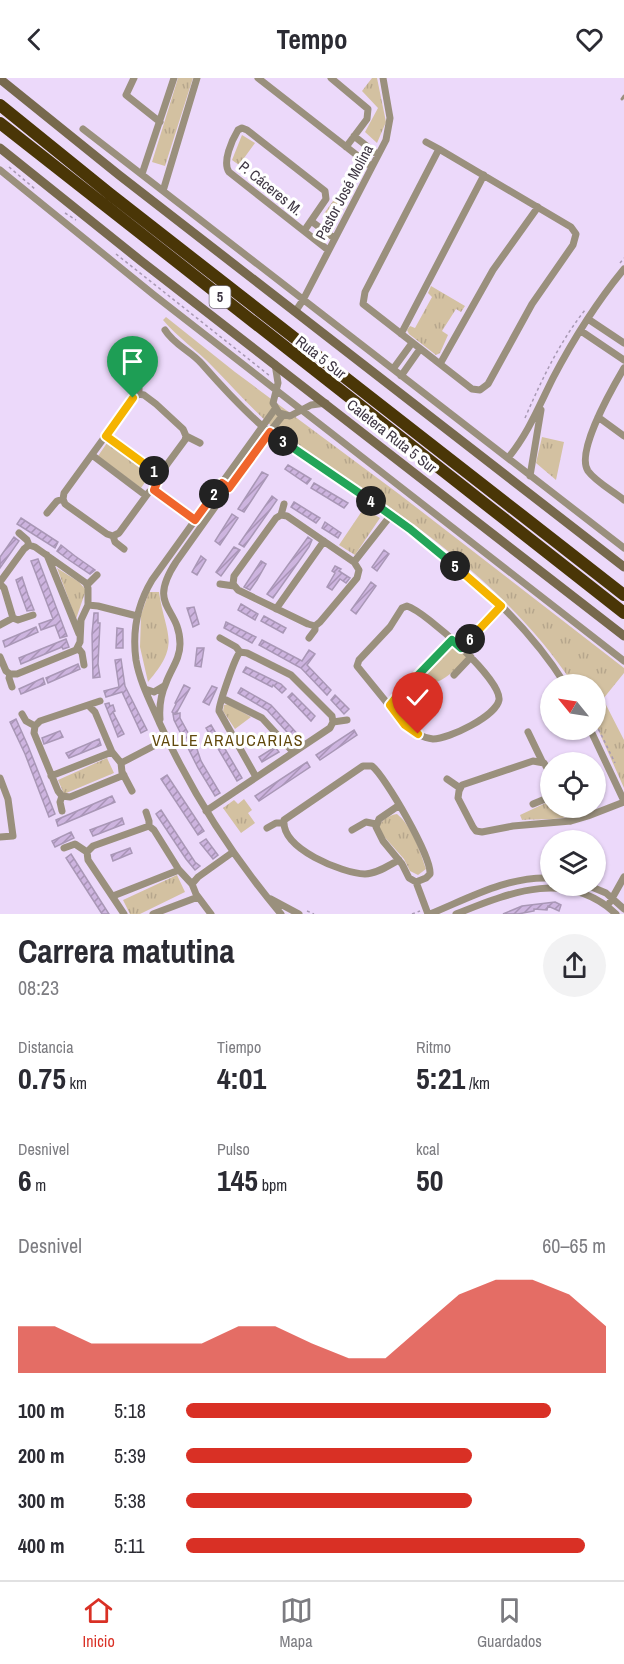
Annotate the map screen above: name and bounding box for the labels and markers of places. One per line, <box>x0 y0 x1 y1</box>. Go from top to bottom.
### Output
pin <box>107 336 158 398</box>
pin: 3 <box>268 426 298 456</box>
pin: 1 <box>139 456 169 486</box>
pin: 2 <box>199 479 229 509</box>
pin: 4 <box>356 486 386 516</box>
pin: 5 <box>440 551 470 581</box>
pin: 6 <box>455 624 485 654</box>
pin <box>392 672 443 734</box>

